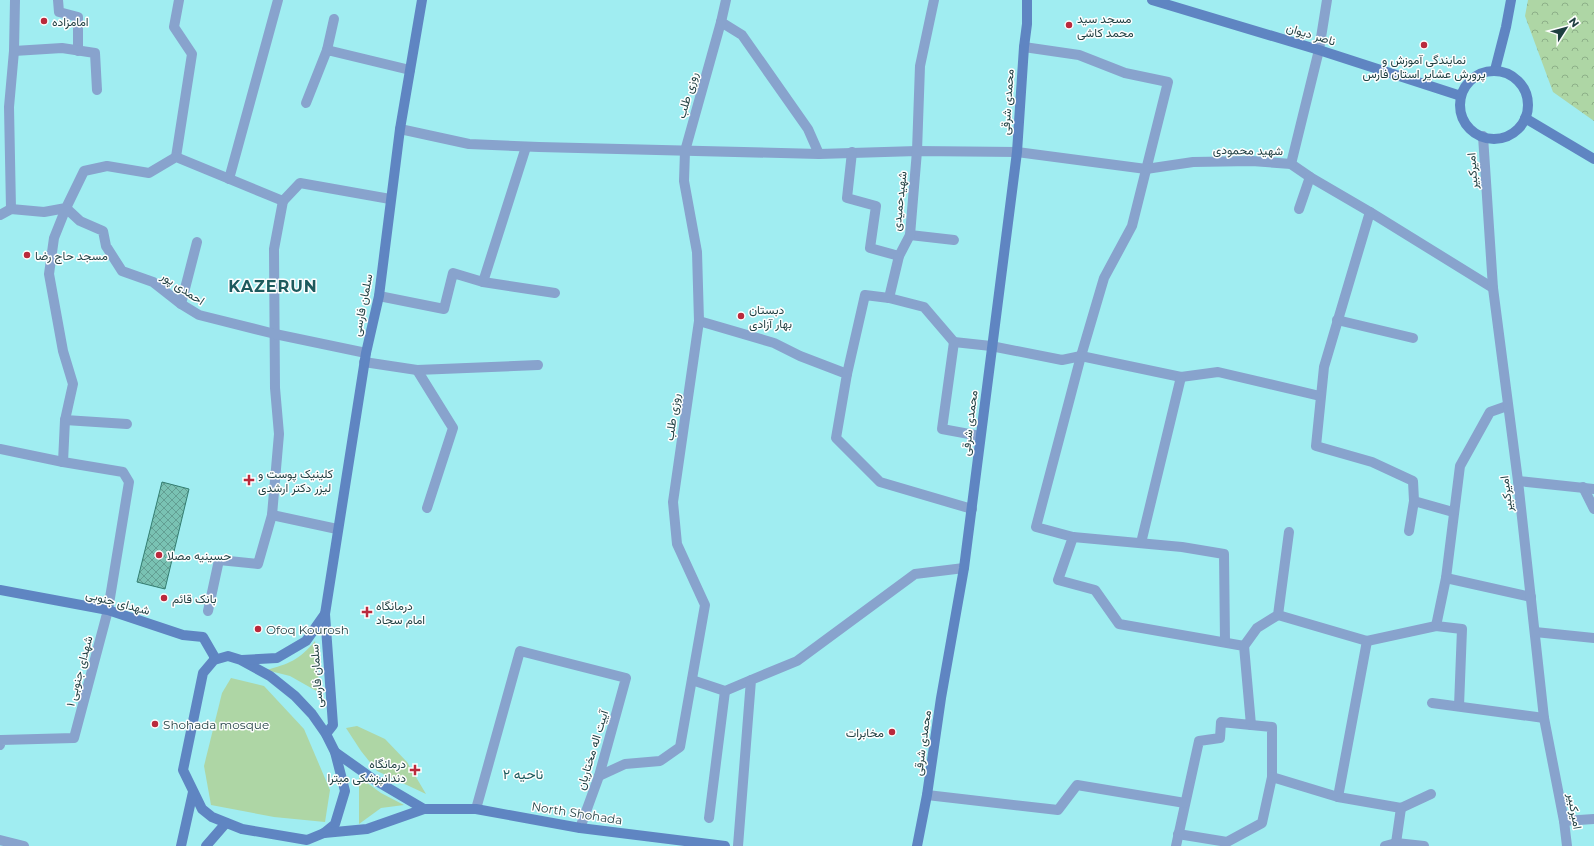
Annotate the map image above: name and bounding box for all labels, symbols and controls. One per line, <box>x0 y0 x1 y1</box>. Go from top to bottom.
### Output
north arrow <box>1546 8 1586 48</box>
place label: مسجد سید محمد کاشی <box>1077 11 1134 41</box>
place label: امامزاده <box>52 14 89 30</box>
text: N <box>1566 14 1582 30</box>
marker: امامزاده <box>39 16 49 26</box>
street label: ناصر دیوان <box>1284 19 1337 50</box>
marker: مسجد سید محمد کاشی <box>1064 20 1074 30</box>
marker: نمایندگی آموزش و پرورش عشایر استان فارس <box>1419 40 1429 50</box>
place label: نمایندگی آموزش و پرورش عشایر استان فارس <box>1362 52 1486 82</box>
street label: محمدی شرقی <box>997 69 1018 136</box>
street label: روزی طلب <box>673 70 702 120</box>
street label: شهید محمودی <box>1213 142 1283 159</box>
street label: امیرکبیر <box>1463 152 1482 191</box>
street label: شهیدحمیدی <box>888 170 911 232</box>
place label: مسجد حاج رضا <box>35 248 108 265</box>
marker: مسجد حاج رضا <box>22 250 32 260</box>
street label: احمدی پور <box>157 267 208 309</box>
street label: سلمان فارسی <box>349 272 376 338</box>
district label: KAZERUN <box>228 277 318 296</box>
place label: دبستان بهار آزادی <box>749 302 792 332</box>
marker: دبستان بهار آزادی <box>736 311 746 321</box>
street label: محمدی شرقی <box>958 389 981 457</box>
street label: روزی طلب <box>661 392 684 442</box>
place label: کلینیک پوست و لیزر دکتر ارشدی <box>258 466 333 496</box>
marker: کلینیک پوست و لیزر دکتر ارشدی <box>243 474 255 486</box>
street label: امیرکبیر <box>1496 475 1517 514</box>
place label: حسینیه مصلا <box>167 548 231 563</box>
marker: حسینیه مصلا <box>154 550 164 560</box>
street label: شهدای جنوبی <box>84 586 152 619</box>
place label: بانک قائم <box>172 591 216 607</box>
marker: بانک قائم <box>159 593 169 603</box>
place label: درمانگاه امام سجاد <box>376 598 425 628</box>
marker: درمانگاه امام سجاد <box>361 606 373 618</box>
place label: Ofoq Kourosh <box>266 622 349 637</box>
marker: Ofoq Kourosh <box>253 624 263 634</box>
street label: ۱ شهدای جنوبی <box>62 634 97 708</box>
street label: سلمان فارسی <box>306 644 327 708</box>
street label: آییت اله مختاریان <box>573 707 613 792</box>
street label: محمدی شرقی <box>910 709 935 777</box>
place label: Shohada mosque <box>163 717 269 732</box>
marker: Shohada mosque <box>150 719 160 729</box>
place label: مخابرات <box>846 725 884 741</box>
marker: مخابرات <box>887 727 897 737</box>
place label: درمانگاه دندانپزشکی میترا <box>328 756 406 786</box>
marker: درمانگاه دندانپزشکی میترا <box>409 764 421 776</box>
district label: ناحیه ۲ <box>503 765 543 783</box>
street label: امیرکبیر <box>1563 791 1586 830</box>
street label: North Shohada <box>530 798 624 828</box>

